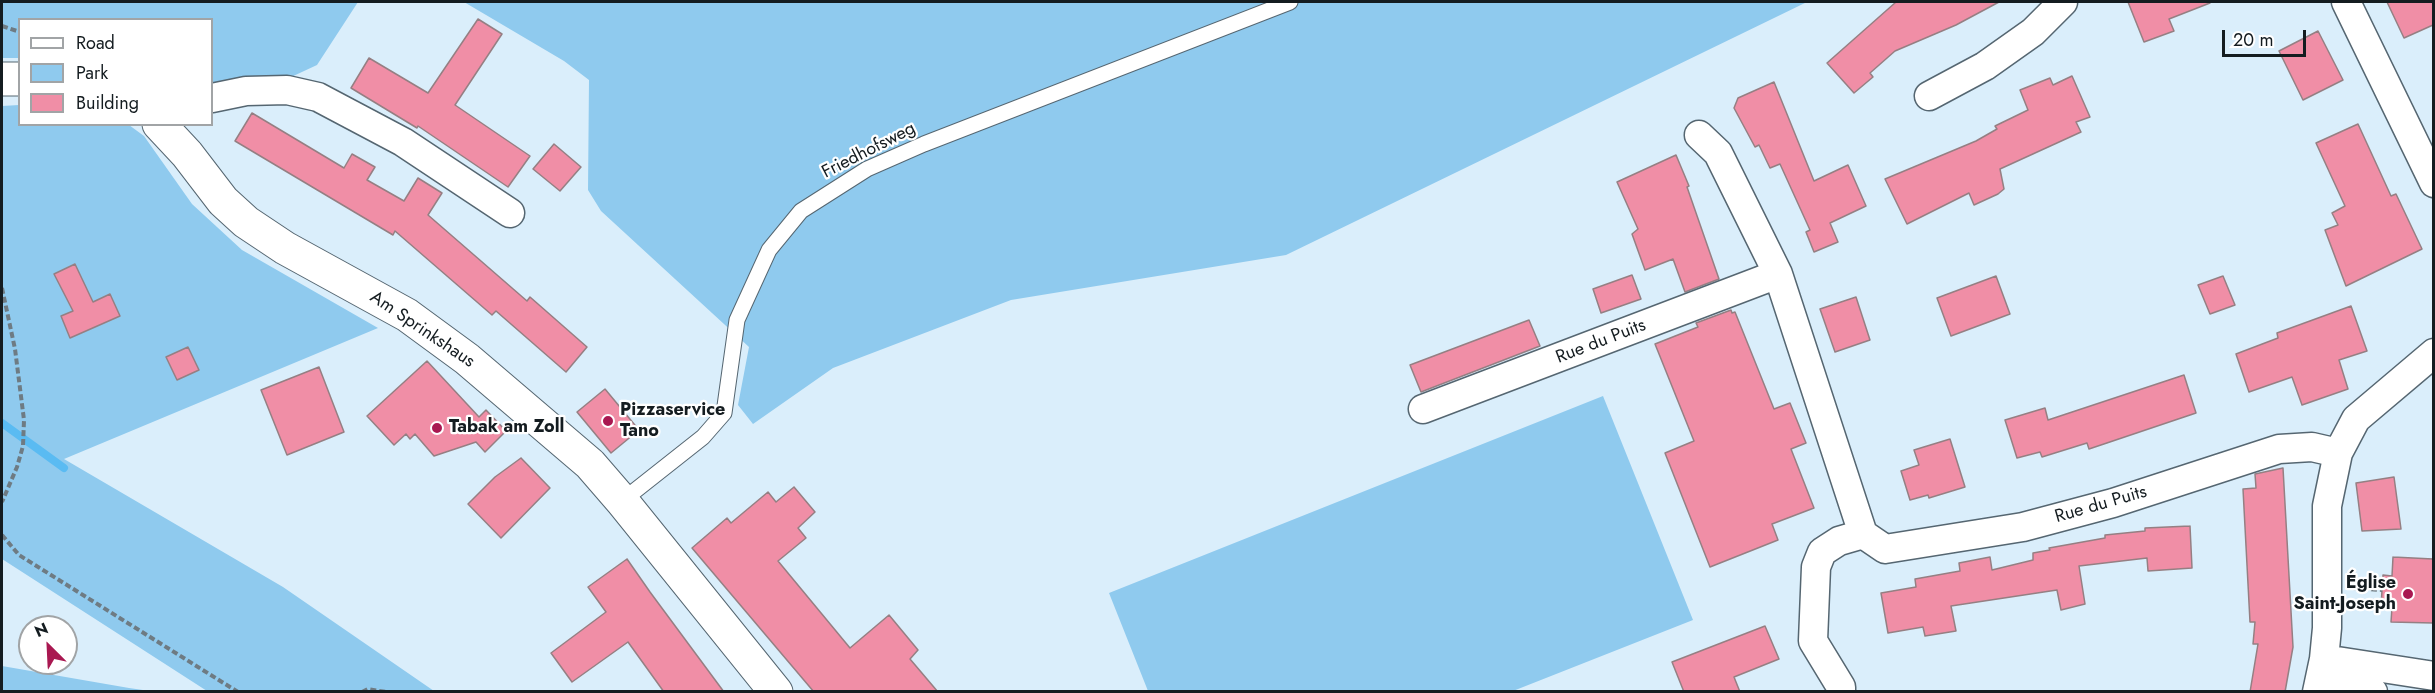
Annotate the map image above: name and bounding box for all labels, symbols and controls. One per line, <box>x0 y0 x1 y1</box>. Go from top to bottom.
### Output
legend <box>18 18 213 126</box>
scale bar <box>2225 18 2309 56</box>
text: 20 m <box>2233 27 2273 53</box>
text: Road <box>76 30 115 56</box>
text: Park <box>76 60 108 86</box>
text: Building <box>76 90 139 116</box>
street label: Friedhofsweg <box>819 118 919 184</box>
street label: Am Sprinkshaus <box>365 287 479 373</box>
street label: Rue du Puits <box>1553 315 1649 369</box>
place label: Pizzaservice Tano <box>620 400 725 442</box>
marker: Pizzaservice Tano <box>601 414 615 428</box>
place label: Tabak am Zoll <box>449 417 564 439</box>
marker: Tabak am Zoll <box>430 421 444 435</box>
street label: Rue du Puits <box>2053 482 2149 528</box>
place label: Église Saint-Joseph <box>2294 573 2396 616</box>
marker: Église Saint-Joseph <box>2401 587 2415 601</box>
north arrow <box>18 615 78 675</box>
text: N <box>31 617 52 643</box>

